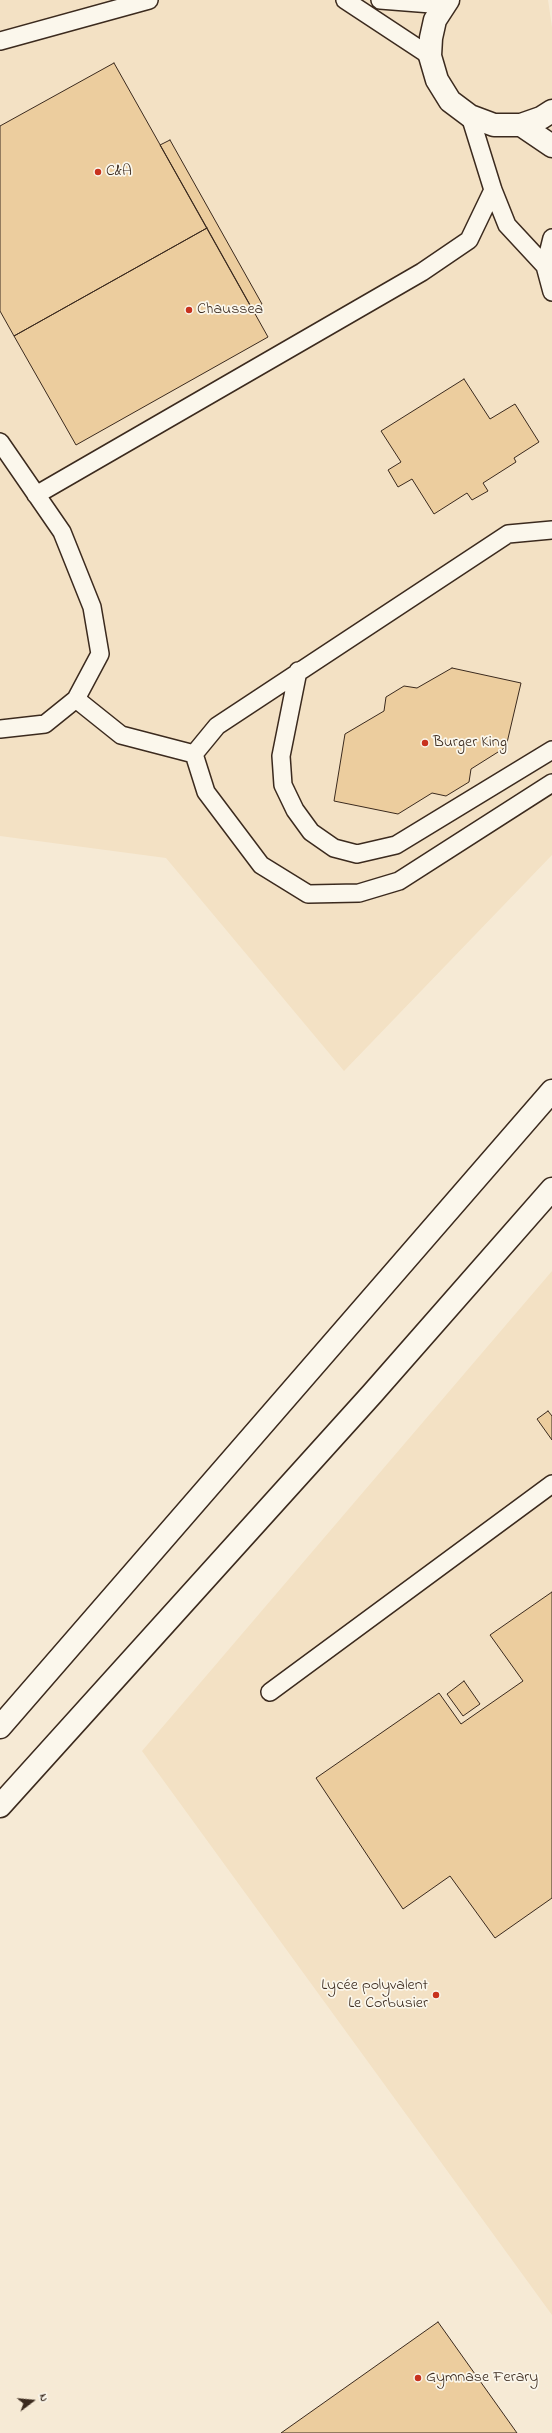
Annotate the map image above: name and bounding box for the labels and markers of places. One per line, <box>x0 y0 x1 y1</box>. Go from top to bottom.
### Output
place label: C&A <box>106 162 132 182</box>
marker: C&A <box>93 167 103 177</box>
place label: Chaussea <box>197 300 263 320</box>
marker: Chaussea <box>184 305 194 315</box>
place label: Burger King <box>433 733 507 753</box>
marker: Burger King <box>420 738 430 748</box>
place label: Lycée polyvalent Le Corbusier <box>321 1976 428 2014</box>
marker: Lycée polyvalent Le Corbusier <box>431 1990 441 2000</box>
place label: Gymnase Ferary <box>426 2368 538 2388</box>
marker: Gymnase Ferary <box>413 2373 423 2383</box>

